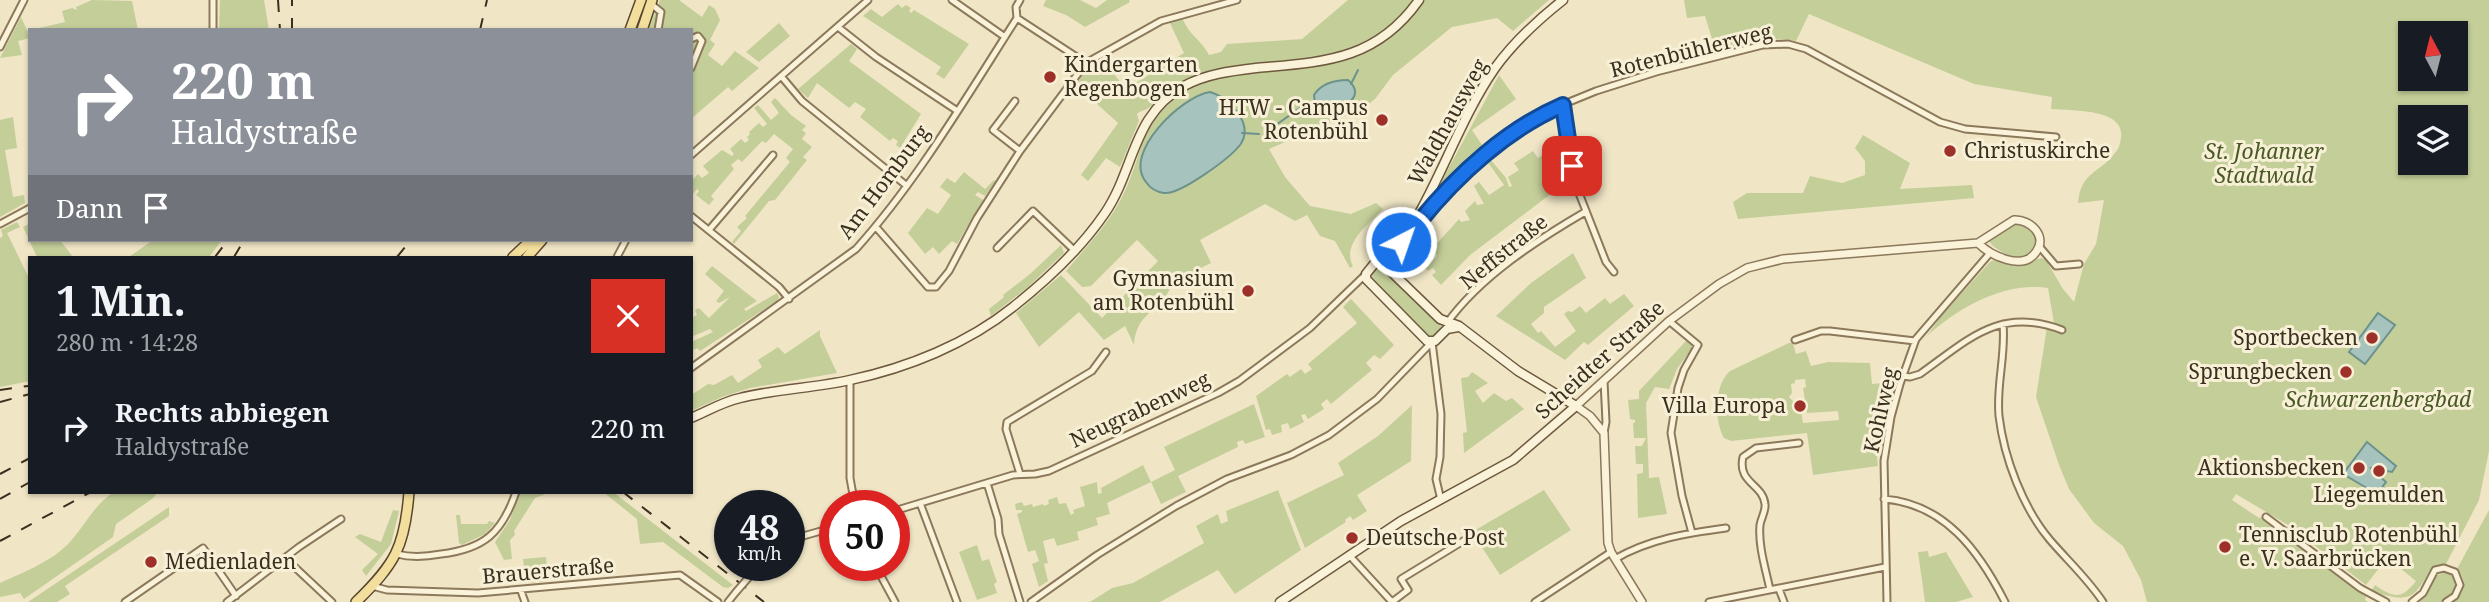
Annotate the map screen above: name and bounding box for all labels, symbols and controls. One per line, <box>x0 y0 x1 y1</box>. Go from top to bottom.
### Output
street label: Rotenbühlerweg <box>1607 16 1775 84</box>
north arrow <box>2398 21 2468 91</box>
map controls <box>2398 21 2468 175</box>
text: 220 m <box>171 47 315 113</box>
place label: Kindergarten Regenbogen <box>1064 50 1198 102</box>
street label: Waldhausweg <box>1401 53 1494 190</box>
icon: right <box>56 56 147 147</box>
marker: Kindergarten Regenbogen <box>1042 69 1058 85</box>
place label: HTW - Campus Rotenbühl <box>1219 93 1368 145</box>
button: layers <box>2398 105 2468 175</box>
text: Haldystraße <box>171 110 358 153</box>
marker: HTW - Campus Rotenbühl <box>1374 112 1390 128</box>
street label: Am Homburg <box>831 118 936 244</box>
pin <box>1542 136 1602 196</box>
place label: Christuskirche <box>1964 136 2110 164</box>
park label: St. Johanner Stadtwald <box>2204 137 2324 189</box>
marker: Christuskirche <box>1942 143 1958 159</box>
icon: arrive <box>1553 147 1591 185</box>
icon: arrive <box>137 189 175 227</box>
text: Dann <box>56 190 123 226</box>
position arrow <box>1364 205 1438 279</box>
street label: Neffstraße <box>1454 207 1553 295</box>
place label: Gymnasium am Rotenbühl <box>1093 264 1234 316</box>
text: 1 Min. <box>56 271 186 328</box>
button: close <box>591 279 665 353</box>
marker: Gymnasium am Rotenbühl <box>1240 283 1256 299</box>
street label: Scheidter Straße <box>1529 294 1670 425</box>
place label: Sportbecken <box>2233 323 2358 351</box>
text: 280 m · 14:28 <box>56 326 198 358</box>
marker: Sportbecken <box>2364 330 2380 346</box>
place label: Sprungbecken <box>2189 357 2332 385</box>
street label: Neugrabenweg <box>1065 364 1215 454</box>
street label: Kohlweg <box>1857 364 1904 455</box>
marker: Sprungbecken <box>2338 364 2354 380</box>
park label: Schwarzenbergbad <box>2285 385 2472 413</box>
place label: Villa Europa <box>1662 391 1786 419</box>
text: Rechts abbiegen <box>115 394 329 430</box>
marker: Villa Europa <box>1792 398 1808 414</box>
icon: right <box>56 409 94 447</box>
text: 220 m <box>590 410 665 446</box>
text: Haldystraße <box>115 430 249 462</box>
place label: Aktionsbecken <box>2198 453 2345 481</box>
marker: Aktionsbecken <box>2351 460 2367 476</box>
marker: Liegemulden <box>2371 463 2387 479</box>
place label: Liegemulden <box>2314 480 2444 508</box>
speed limit sign: 50 <box>819 490 910 581</box>
text: 48 <box>740 503 779 550</box>
place label: Tennisclub Rotenbühl e. V. Saarbrücken <box>2239 520 2458 572</box>
place label: Deutsche Post <box>1366 523 1505 551</box>
marker: Deutsche Post <box>1344 530 1360 546</box>
marker: Tennisclub Rotenbühl e. V. Saarbrücken <box>2217 539 2233 555</box>
text: km/h <box>737 541 782 565</box>
place label: Medienladen <box>165 547 296 575</box>
street label: Brauerstraße <box>481 550 615 590</box>
marker: Medienladen <box>143 554 159 570</box>

